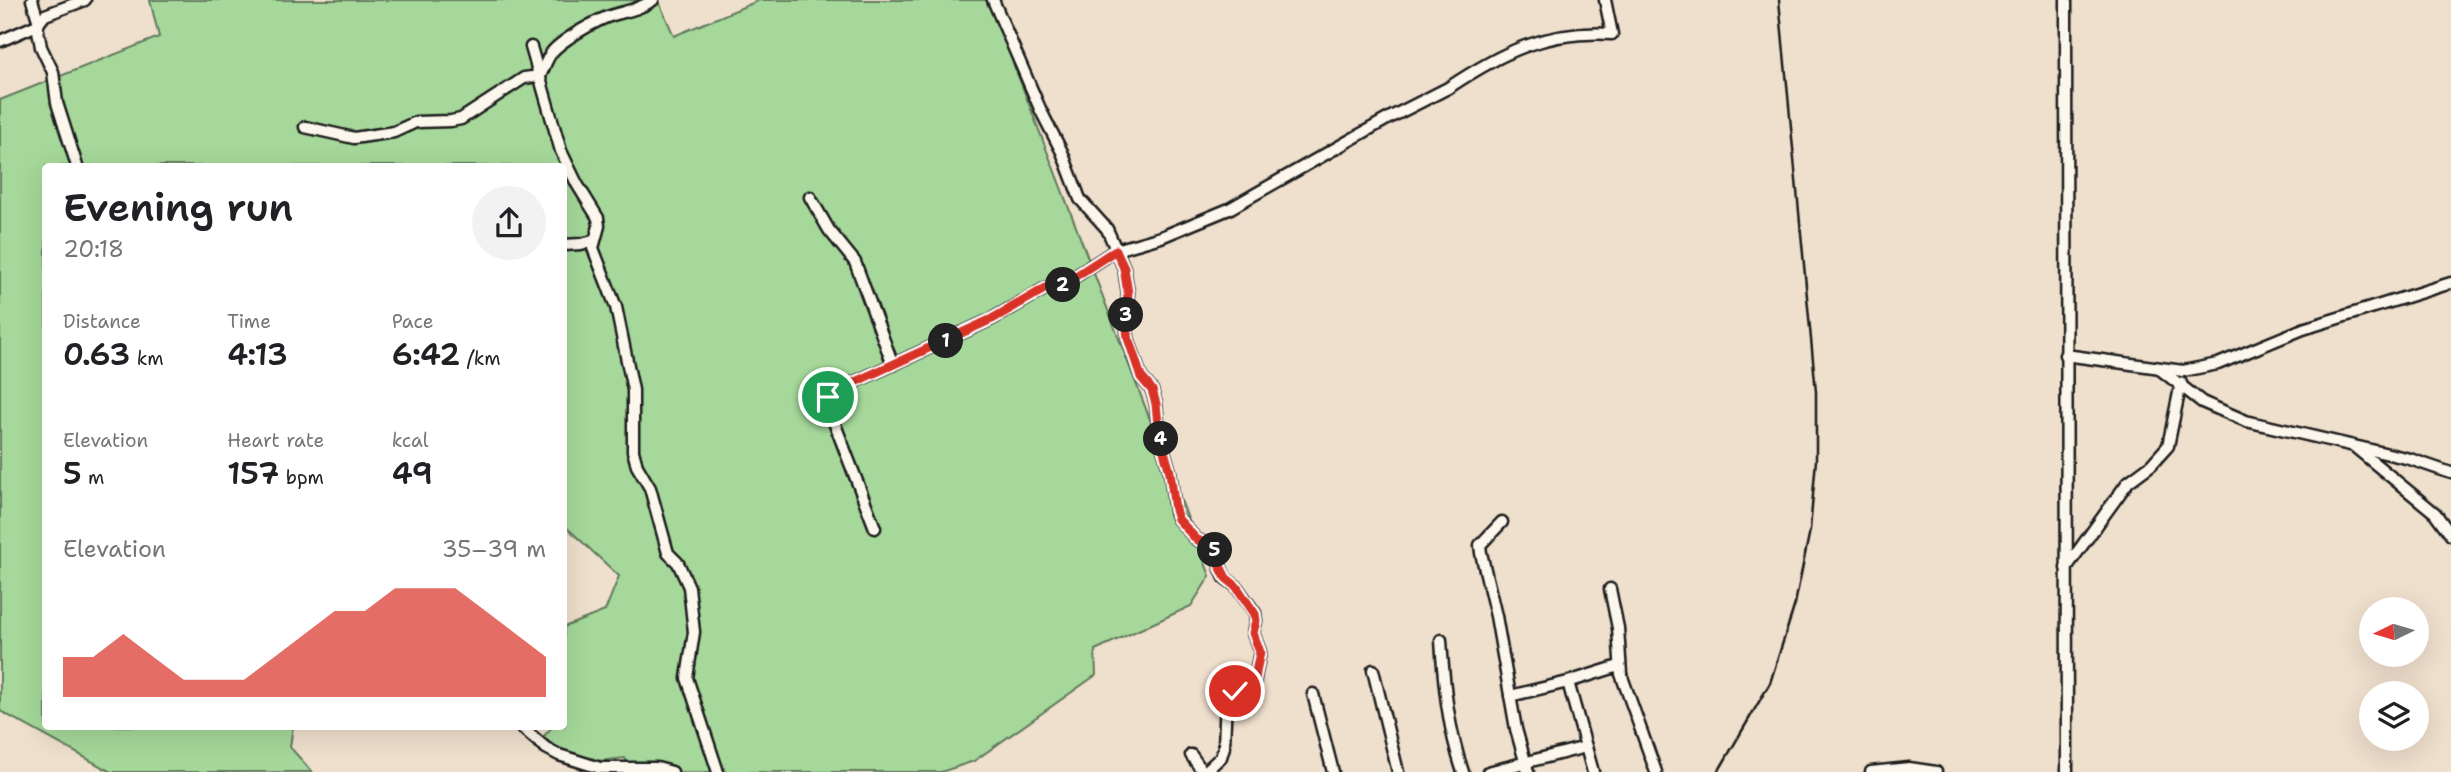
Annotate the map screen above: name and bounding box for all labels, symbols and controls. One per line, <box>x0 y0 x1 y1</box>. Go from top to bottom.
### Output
text: Evening run <box>63 182 293 233</box>
button: share <box>472 186 546 260</box>
text: 20:18 <box>63 234 124 264</box>
pin: 2 <box>1046 268 1080 302</box>
text: 2 <box>1056 272 1069 297</box>
pin: 3 <box>1108 298 1144 332</box>
text: 3 <box>1119 302 1132 327</box>
text: Distance <box>63 309 141 334</box>
text: Time <box>227 309 271 334</box>
text: Pace <box>392 309 433 334</box>
pin: 1 <box>928 324 964 358</box>
text: 1 <box>941 328 950 353</box>
text: 0.63 <box>63 334 130 375</box>
text: 4:13 <box>227 334 288 375</box>
text: 6:42 <box>392 334 460 375</box>
text: km <box>130 346 164 371</box>
text: /km <box>460 346 501 371</box>
pin <box>798 367 858 427</box>
icon: arrive <box>809 378 847 416</box>
pin: 4 <box>1144 422 1178 457</box>
text: 4 <box>1154 426 1167 451</box>
text: Elevation <box>63 428 148 453</box>
text: Heart rate <box>227 428 324 453</box>
text: kcal <box>392 428 429 453</box>
text: 5 <box>63 453 82 494</box>
text: 157 <box>227 453 279 494</box>
text: 49 <box>392 453 433 494</box>
text: m <box>82 465 105 490</box>
text: bpm <box>279 465 324 490</box>
pin: 5 <box>1198 532 1232 568</box>
text: Elevation <box>63 534 166 564</box>
text: 35–39 m <box>442 534 546 564</box>
text: 5 <box>1209 537 1220 562</box>
north arrow <box>2359 597 2429 667</box>
map controls <box>2359 597 2429 751</box>
pin <box>1205 661 1265 721</box>
icon: check <box>1216 672 1254 710</box>
button: layers <box>2359 681 2429 751</box>

